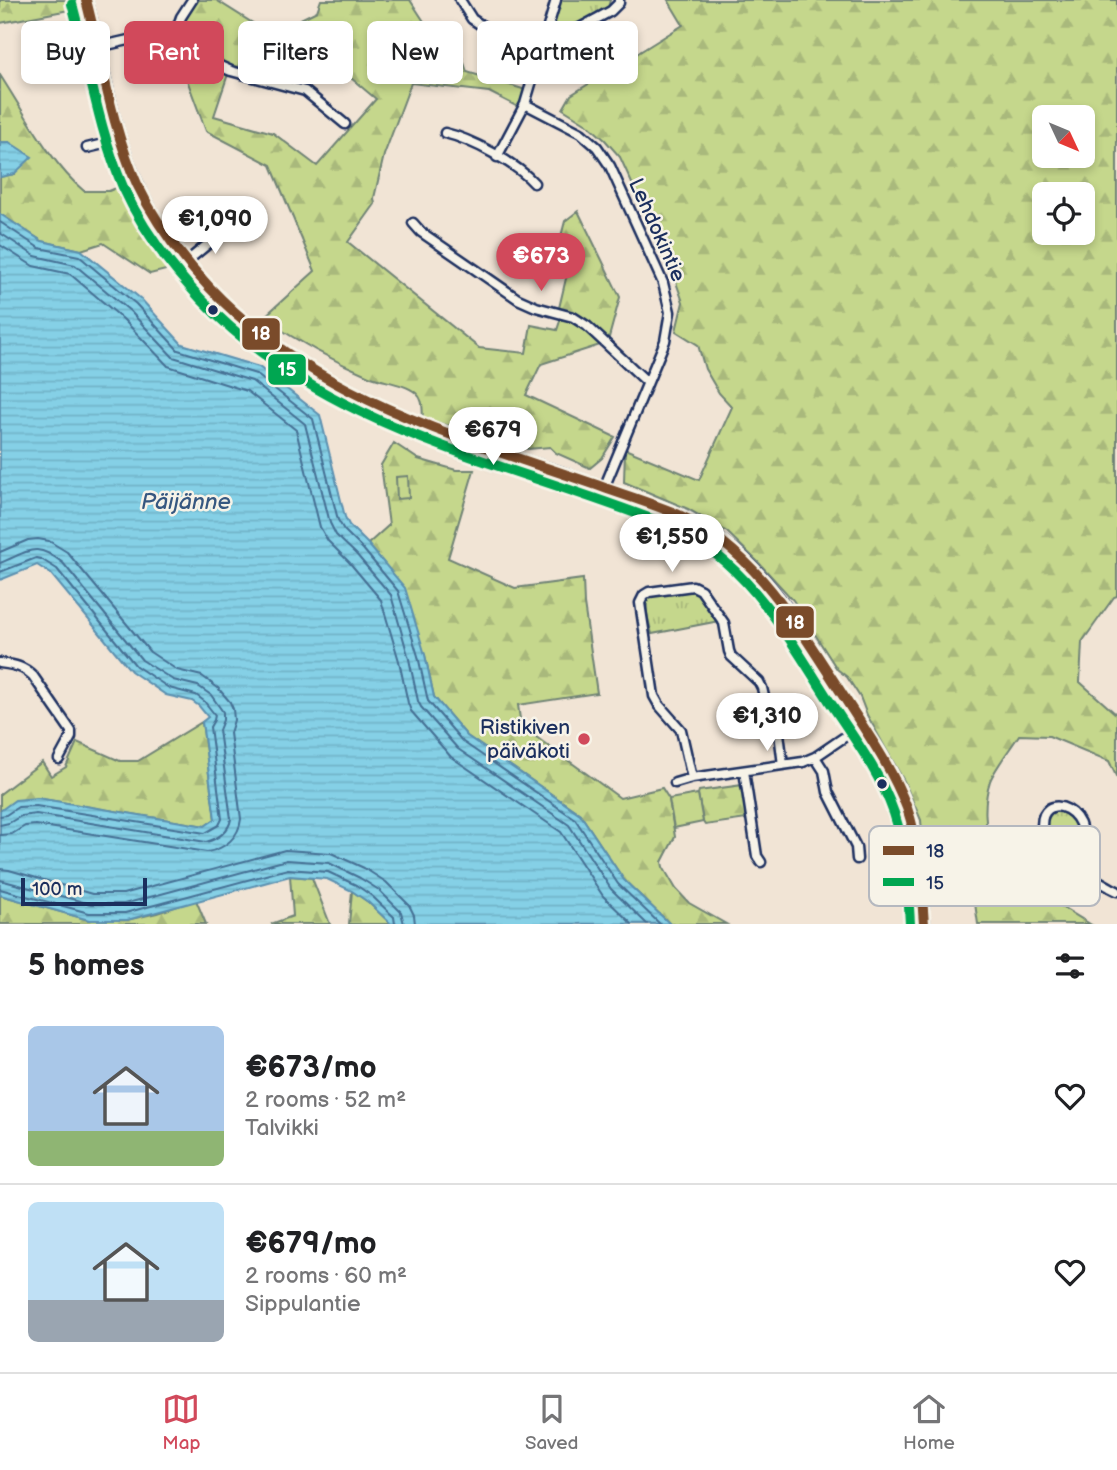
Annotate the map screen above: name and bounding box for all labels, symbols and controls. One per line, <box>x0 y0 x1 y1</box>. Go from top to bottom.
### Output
chip: Buy <box>21 21 110 84</box>
chip: Rent <box>124 21 224 84</box>
chip: Filters <box>238 21 353 84</box>
chip: New <box>367 21 463 84</box>
chip: Apartment <box>477 21 638 84</box>
north arrow <box>1032 105 1096 168</box>
map controls <box>1032 105 1095 245</box>
street label: Lehdokintie <box>623 175 691 285</box>
button: locate <box>1032 182 1095 245</box>
pin: €1,090 <box>158 196 272 256</box>
text: €1,090 <box>178 205 252 233</box>
pin: €673 <box>500 233 582 293</box>
text: €673 <box>512 242 570 270</box>
unlabelled marker <box>206 303 220 317</box>
line badge: 18 <box>241 317 281 351</box>
text: 18 <box>251 323 271 346</box>
line badge: 15 <box>267 353 307 386</box>
text: 15 <box>278 359 297 382</box>
pin: €679 <box>452 407 534 467</box>
text: €679 <box>464 416 522 444</box>
water label: Päijänne <box>141 488 231 516</box>
pin: €1,550 <box>615 514 729 574</box>
text: €1,550 <box>635 523 709 551</box>
line badge: 18 <box>775 605 815 639</box>
text: 18 <box>785 612 805 635</box>
pin: €1,310 <box>710 694 824 753</box>
text: €1,310 <box>732 702 802 730</box>
place label: Ristikiven päiväkoti <box>480 715 570 764</box>
marker: Ristikiven päiväkoti <box>576 731 592 747</box>
unlabelled marker <box>875 777 889 791</box>
legend <box>869 826 1100 906</box>
text: 18 <box>926 840 944 863</box>
text: 15 <box>926 872 944 895</box>
scale bar <box>21 875 147 907</box>
text: 100 m <box>32 878 83 901</box>
icon: filters <box>1051 947 1089 985</box>
text: 5 homes <box>28 948 145 984</box>
text: €673/mo <box>245 1050 377 1086</box>
icon: home <box>84 1054 168 1138</box>
icon: heart <box>1051 1077 1089 1115</box>
text: 2 rooms · 52 m² <box>245 1086 406 1114</box>
text: Talvikki <box>245 1114 319 1142</box>
text: €679/mo <box>245 1226 377 1262</box>
icon: home <box>84 1230 168 1314</box>
icon: heart <box>1051 1253 1089 1291</box>
text: 2 rooms · 60 m² <box>245 1262 407 1290</box>
text: Sippulantie <box>245 1290 361 1318</box>
tab: Map <box>162 1390 200 1455</box>
tab: Saved <box>525 1390 578 1455</box>
tab: Home <box>903 1390 955 1455</box>

